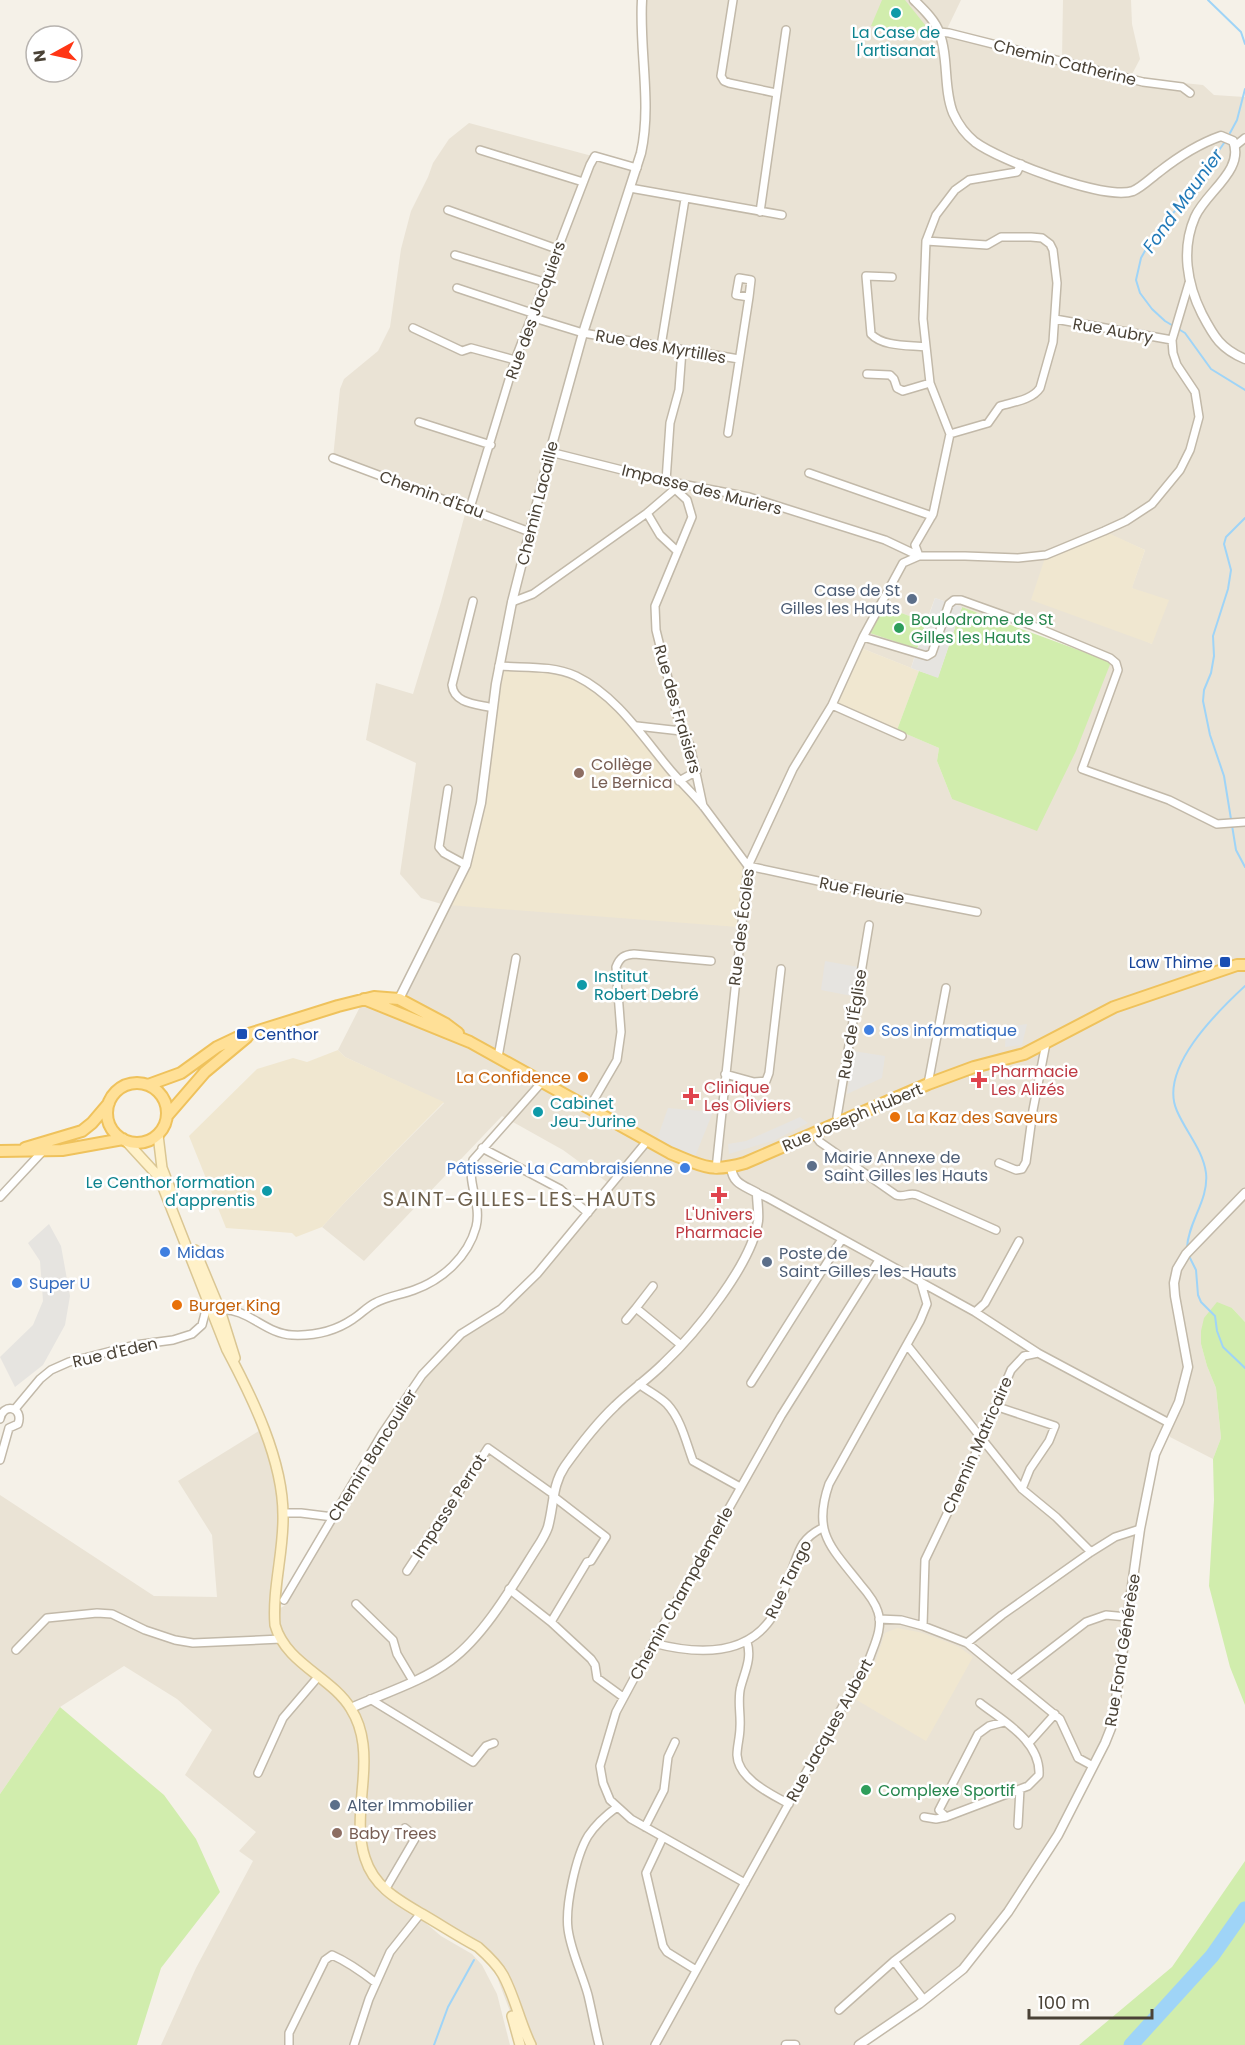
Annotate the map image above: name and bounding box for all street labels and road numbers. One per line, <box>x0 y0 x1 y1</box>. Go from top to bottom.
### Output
street label: Chemin Catherine <box>991 34 1139 91</box>
street label: Rue des Jacquiers <box>500 238 571 383</box>
street label: Rue Aubry <box>1071 312 1155 349</box>
street label: Rue des Myrtilles <box>594 324 728 369</box>
street label: Chemin Lacaille <box>511 438 564 568</box>
street label: Impasse des Muriers <box>619 458 784 521</box>
street label: Chemin d'Eau <box>376 465 487 524</box>
street label: Rue des Fraisiers <box>648 642 707 776</box>
street label: Rue des Écoles <box>723 867 760 987</box>
street label: Rue Fleurie <box>817 871 906 910</box>
street label: Rue de l'Église <box>832 967 873 1081</box>
street label: Rue Joseph Hubert <box>779 1077 926 1157</box>
street label: Rue d'Eden <box>70 1332 160 1373</box>
street label: Chemin Matricaire <box>937 1373 1018 1518</box>
street label: Chemin Bancoulier <box>322 1385 423 1526</box>
street label: Impasse Perrot <box>407 1449 492 1563</box>
street label: Chemin Champdemerle <box>624 1502 739 1684</box>
street label: Rue Tango <box>759 1536 817 1622</box>
street label: Rue Fond Générèse <box>1099 1572 1146 1728</box>
street label: Rue Jacques Aubert <box>781 1654 878 1806</box>

